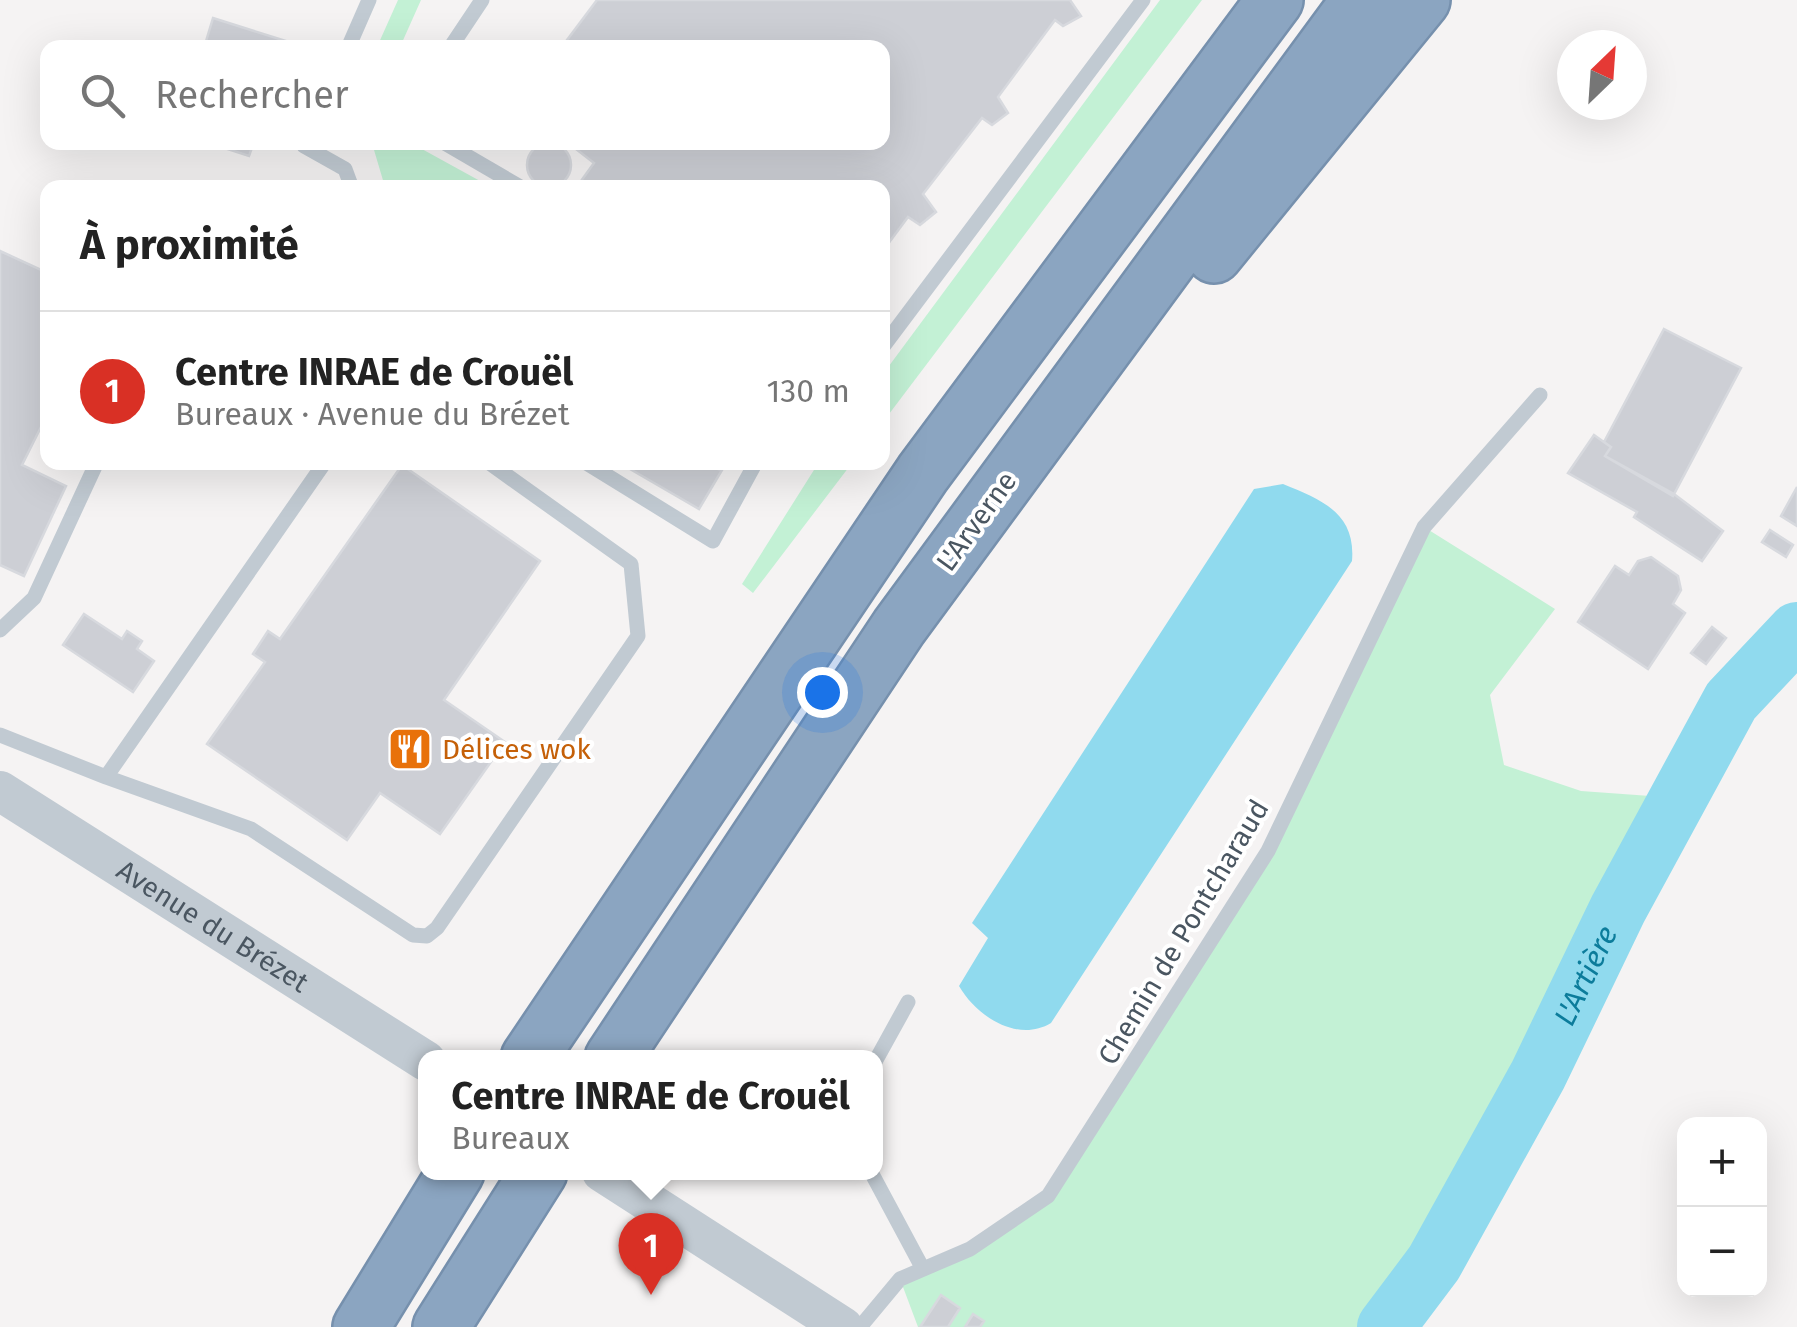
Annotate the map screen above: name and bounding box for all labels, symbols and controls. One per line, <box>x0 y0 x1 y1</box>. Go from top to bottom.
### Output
north arrow <box>1557 30 1647 120</box>
search box <box>40 40 890 150</box>
icon: search <box>75 68 130 123</box>
text: Rechercher <box>155 72 349 118</box>
text: À proximité <box>80 220 299 270</box>
text: Centre INRAE de Crouël <box>175 349 573 395</box>
text: 1 <box>105 372 120 410</box>
text: 130 m <box>766 372 850 410</box>
text: Bureaux · Avenue du Brézet <box>175 395 570 433</box>
street label: L'Arverne <box>929 465 1023 577</box>
your location <box>797 667 848 718</box>
restaurant icon: Délices wok <box>387 726 433 772</box>
place label: Délices wok <box>442 733 591 766</box>
street label: Chemin de Pontcharaud <box>1091 794 1276 1071</box>
street label: Avenue du Brézet <box>111 853 315 1000</box>
water label: L'Artière <box>1547 920 1625 1031</box>
popup <box>418 1050 883 1180</box>
text: Centre INRAE de Crouël <box>451 1073 850 1119</box>
map controls <box>1677 1117 1767 1297</box>
button: + <box>1677 1117 1767 1207</box>
text: Bureaux <box>451 1119 569 1157</box>
button: − <box>1677 1207 1767 1297</box>
pin: 1 <box>618 1212 684 1295</box>

